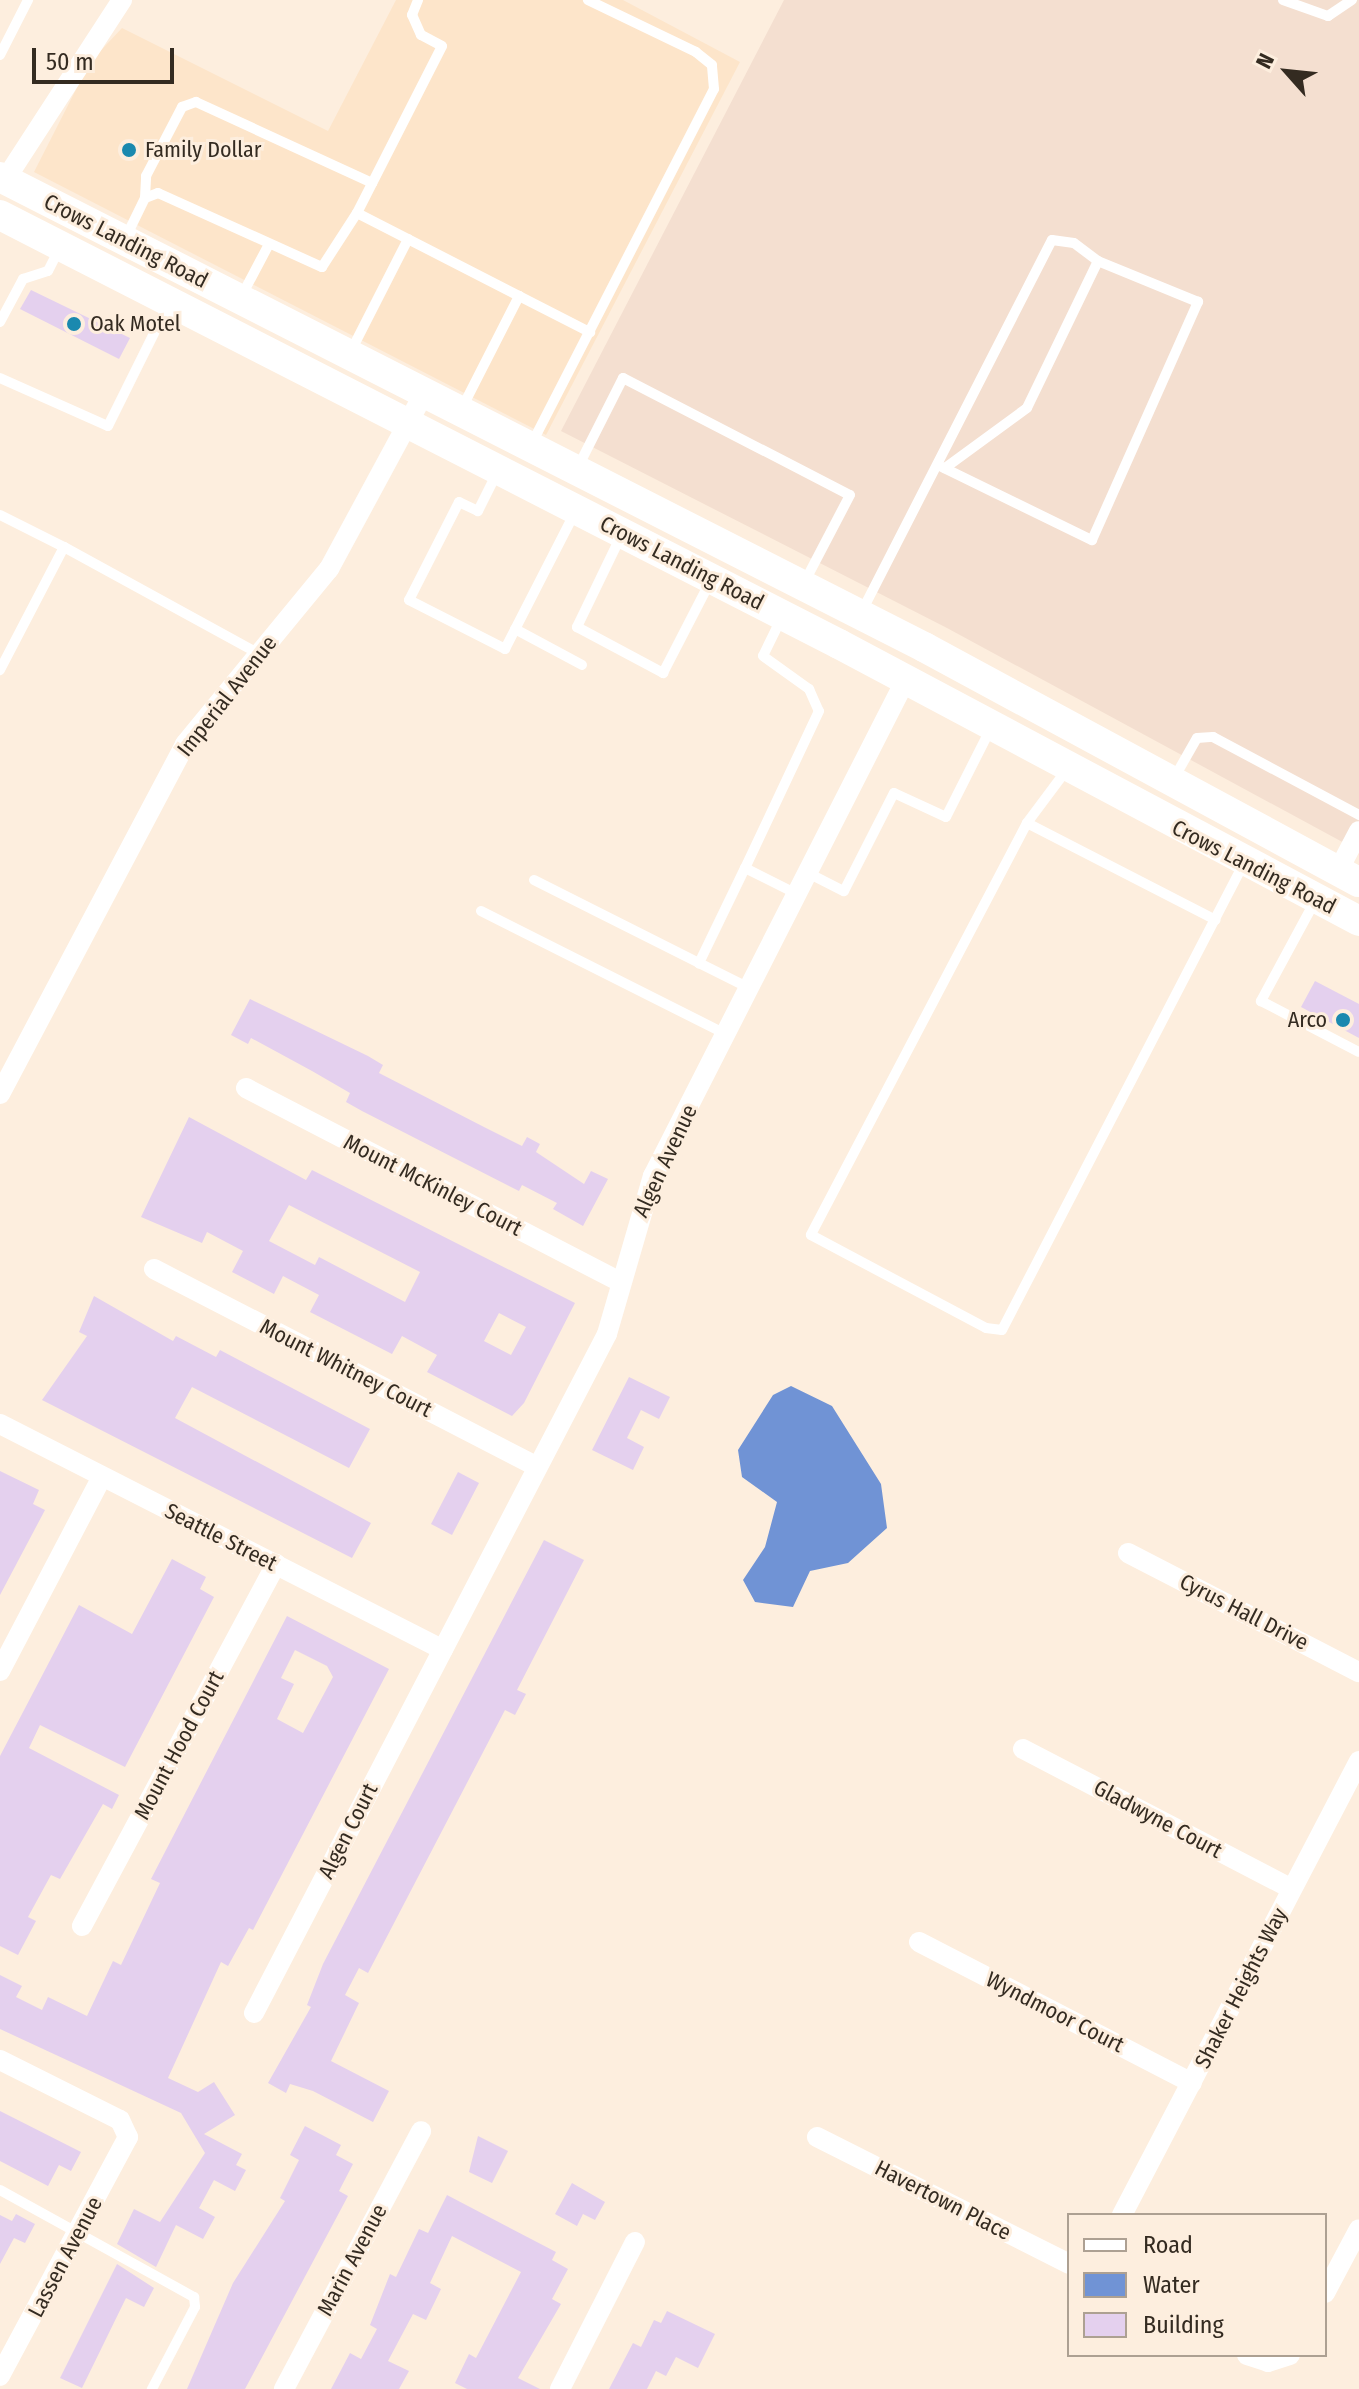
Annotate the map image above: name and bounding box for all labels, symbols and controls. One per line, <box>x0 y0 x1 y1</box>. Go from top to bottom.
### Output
scale bar <box>36 32 178 82</box>
north arrow <box>1247 32 1327 112</box>
text: 50 m <box>46 48 94 76</box>
text: N <box>1250 49 1280 73</box>
place label: Family Dollar <box>145 137 261 163</box>
marker: Family Dollar <box>120 141 138 159</box>
street label: Crows Landing Road <box>40 188 212 294</box>
place label: Oak Motel <box>90 311 181 337</box>
marker: Oak Motel <box>65 315 83 333</box>
street label: Crows Landing Road <box>596 510 768 616</box>
street label: Imperial Avenue <box>172 630 282 762</box>
street label: Crows Landing Road <box>1168 814 1340 920</box>
place label: Arco <box>1288 1007 1327 1033</box>
marker: Arco <box>1334 1011 1352 1029</box>
street label: Algen Avenue <box>627 1101 703 1221</box>
street label: Mount McKinley Court <box>339 1129 527 1241</box>
street label: Mount Whitney Court <box>256 1313 436 1423</box>
street label: Seattle Street <box>160 1497 282 1577</box>
street label: Cyrus Hall Drive <box>1175 1568 1313 1656</box>
street label: Mount Hood Court <box>129 1666 229 1824</box>
street label: Gladwyne Court <box>1089 1774 1227 1864</box>
street label: Algen Court <box>313 1779 383 1883</box>
street label: Shaker Heights Way <box>1189 1903 1293 2073</box>
street label: Wyndmoor Court <box>982 1966 1128 2058</box>
street label: Havertown Place <box>871 2154 1015 2246</box>
street label: Lassen Avenue <box>22 2192 108 2322</box>
street label: Marin Avenue <box>312 2200 392 2320</box>
legend <box>1067 2213 1327 2357</box>
text: Road <box>1143 2231 1193 2259</box>
text: Water <box>1143 2271 1200 2299</box>
text: Building <box>1143 2311 1224 2339</box>

